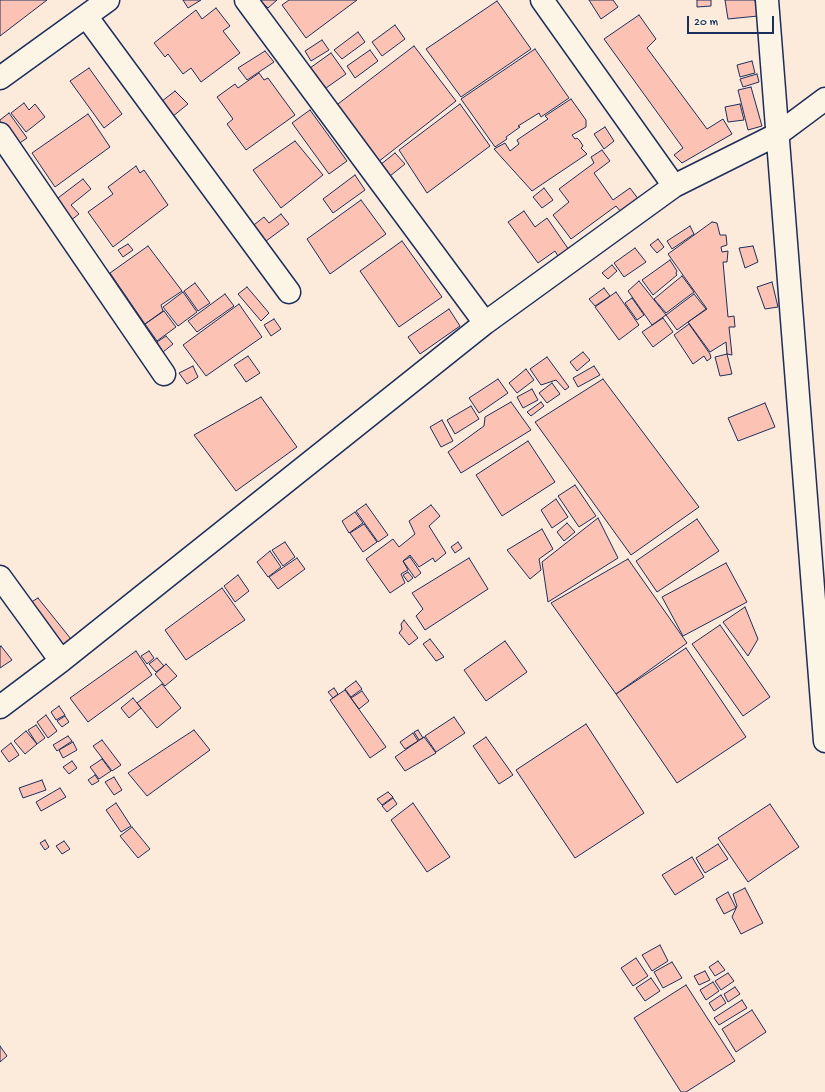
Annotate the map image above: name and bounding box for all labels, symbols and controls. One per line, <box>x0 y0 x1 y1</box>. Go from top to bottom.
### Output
scale bar <box>689 8 776 34</box>
text: 20 m <box>694 16 718 30</box>

